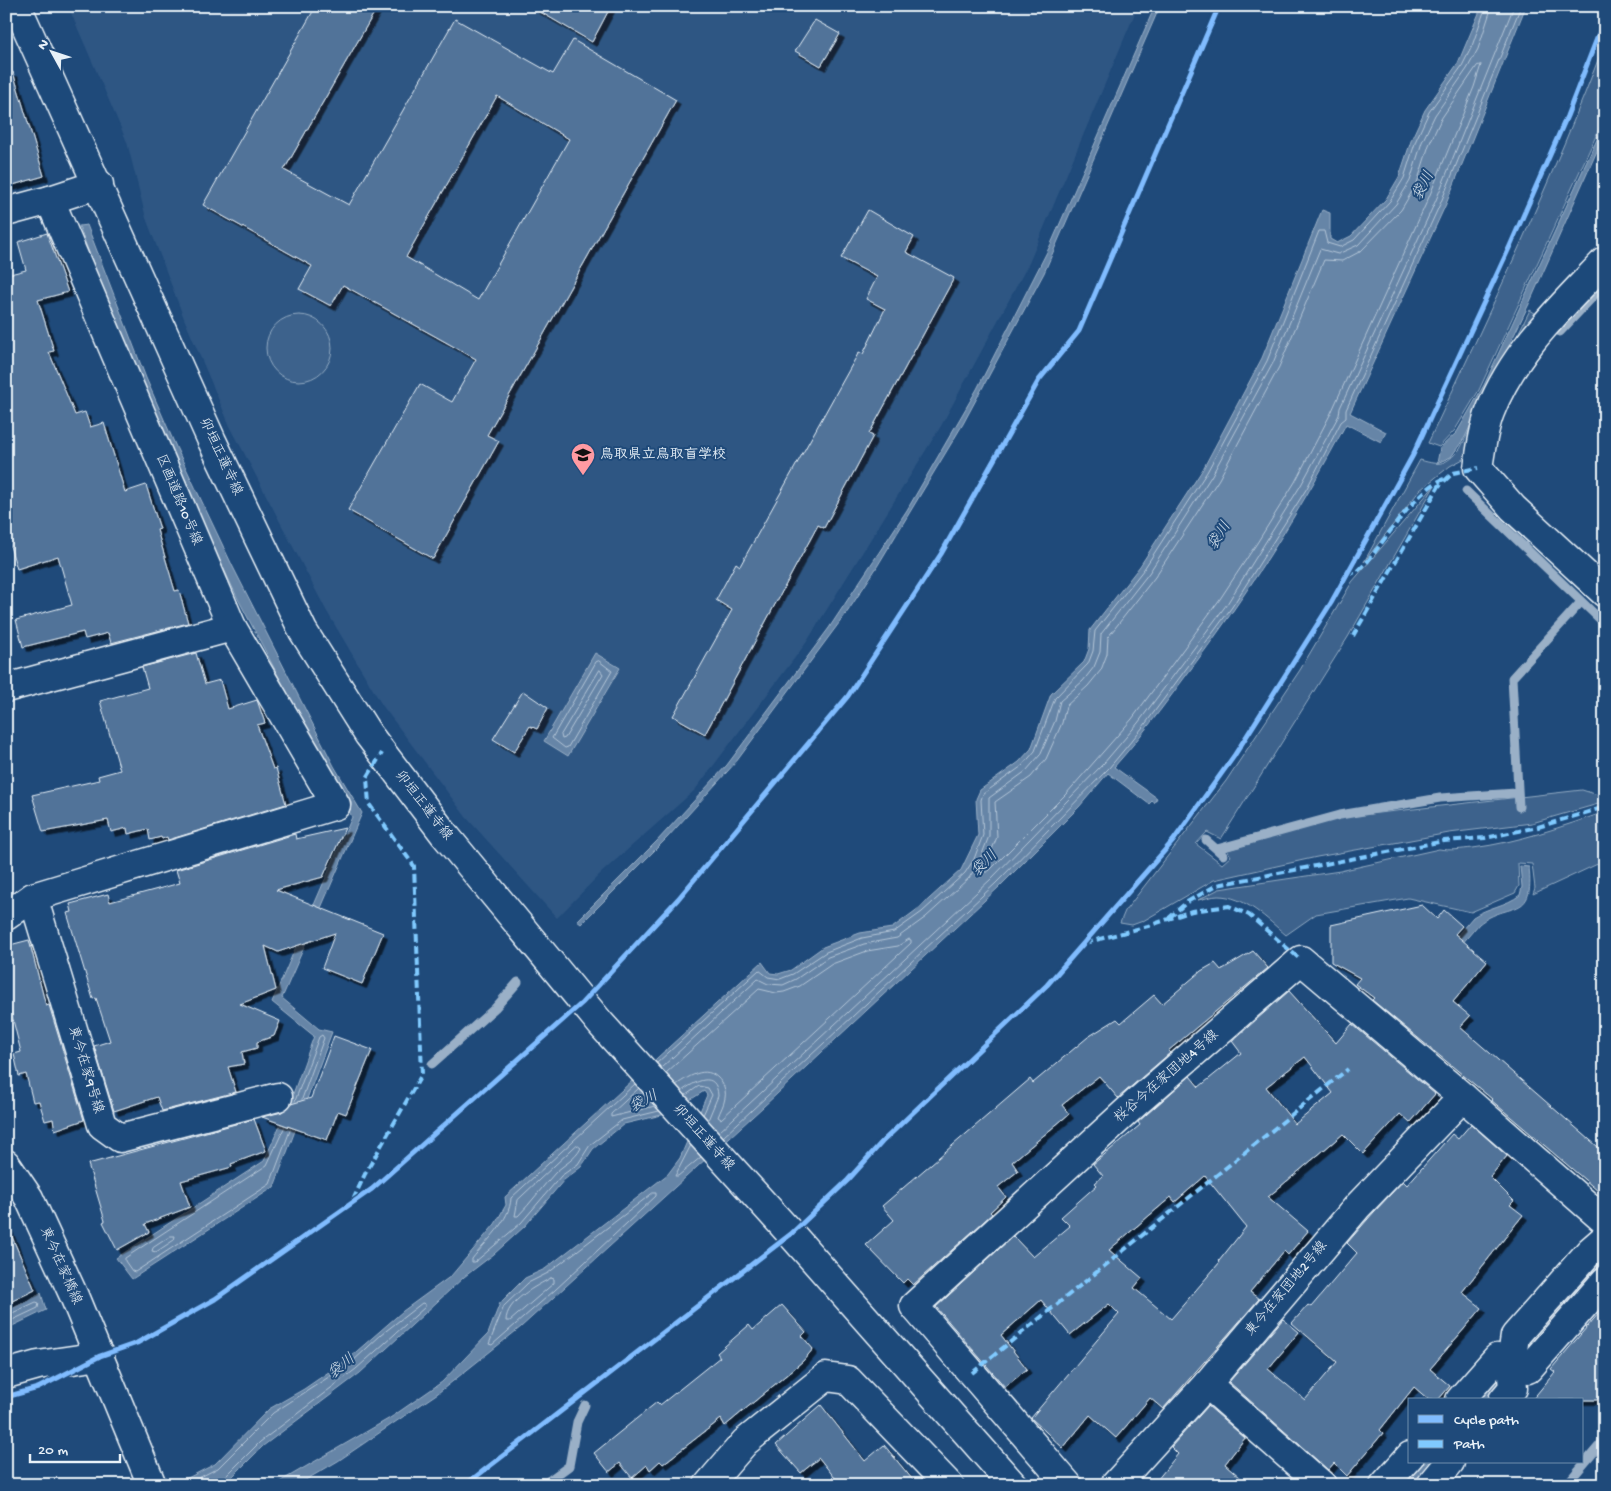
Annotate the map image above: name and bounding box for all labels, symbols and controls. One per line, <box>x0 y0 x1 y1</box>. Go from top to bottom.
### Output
north arrow <box>28 28 78 78</box>
text: N <box>35 36 53 54</box>
water label: 袋川 <box>1409 169 1439 203</box>
street label: 卯垣正蓮寺線 <box>195 415 245 499</box>
school or university icon: 鳥取県立鳥取盲学校 <box>570 442 596 476</box>
place label: 鳥取県立鳥取盲学校 <box>600 446 726 464</box>
street label: 区画道路10号線 <box>151 452 205 548</box>
water label: 袋川 <box>1204 519 1236 553</box>
street label: 卯垣正蓮寺線 <box>390 768 456 844</box>
water label: 袋川 <box>968 847 1002 881</box>
street label: 東今在家9号線 <box>64 1024 106 1116</box>
street label: 桜谷今在家団地4号線 <box>1111 1027 1223 1127</box>
water label: 袋川 <box>627 1087 661 1117</box>
street label: 卯垣正蓮寺線 <box>669 1101 737 1175</box>
street label: 東今在家橋線 <box>35 1224 85 1308</box>
street label: 東今在家団地2号線 <box>1242 1238 1332 1340</box>
water label: 袋川 <box>325 1351 359 1383</box>
legend <box>1408 1398 1584 1464</box>
text: Cycle path <box>1454 1412 1519 1430</box>
scale bar <box>30 1431 120 1463</box>
text: Path <box>1453 1436 1485 1454</box>
text: 20 m <box>38 1442 68 1460</box>

